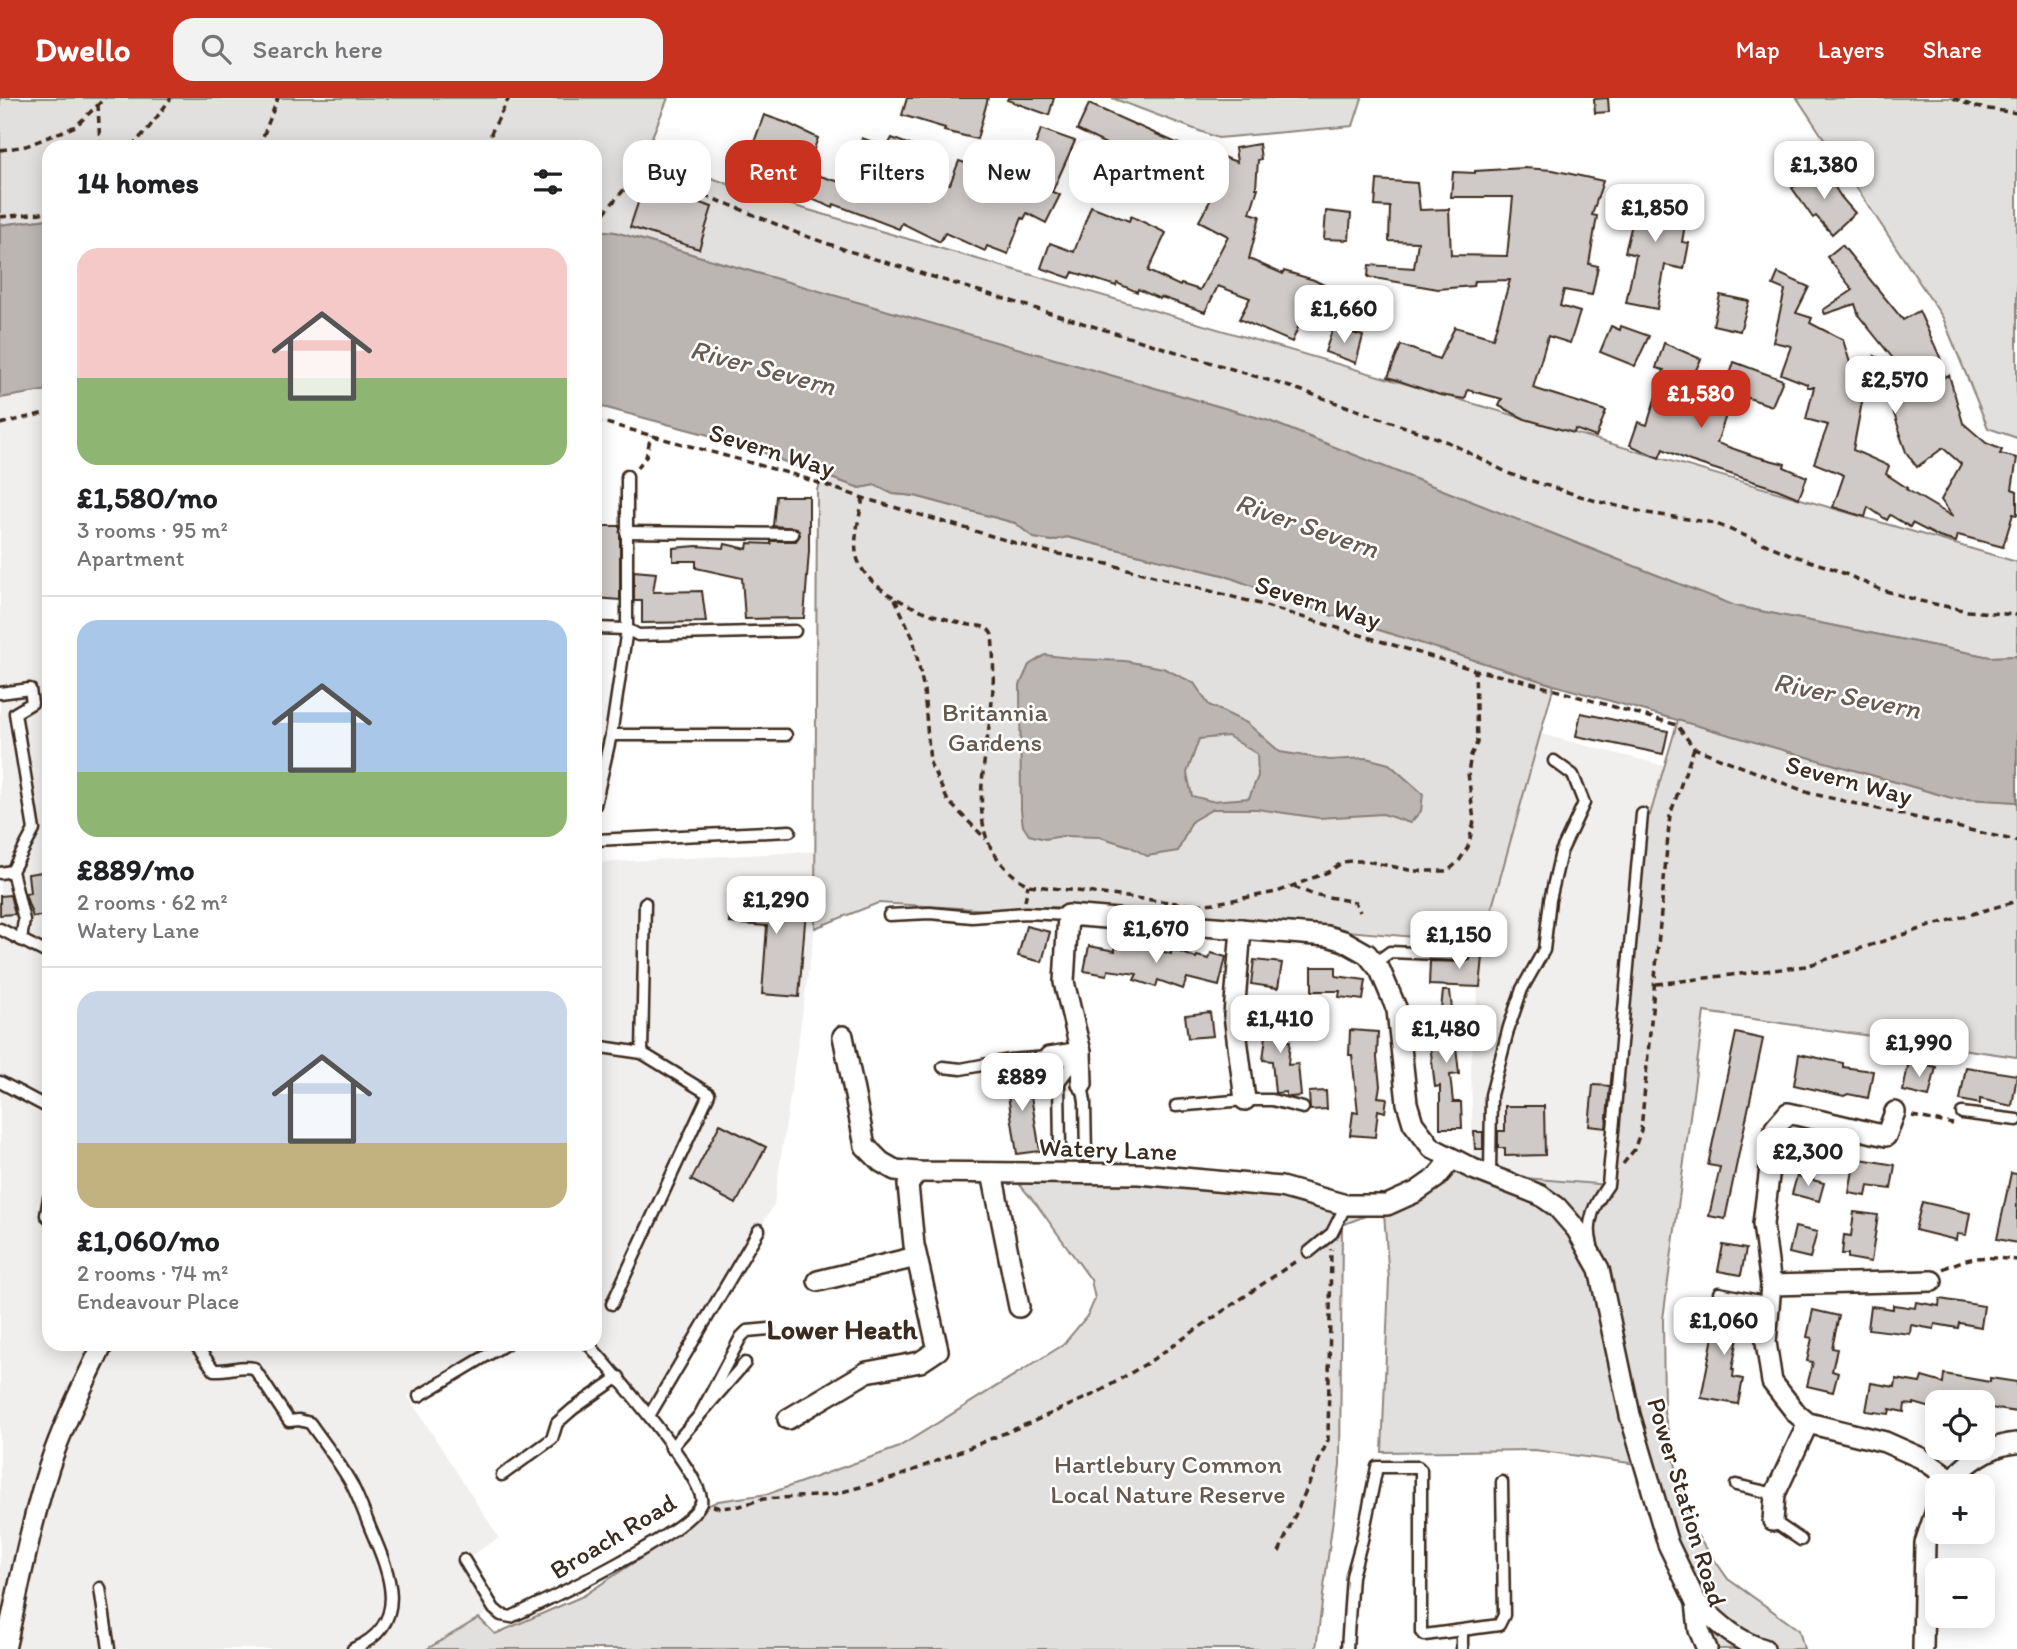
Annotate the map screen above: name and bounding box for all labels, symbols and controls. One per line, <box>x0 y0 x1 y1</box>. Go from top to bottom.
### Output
search box <box>173 18 663 81</box>
text: Dwello <box>35 30 131 69</box>
icon: search <box>197 30 235 68</box>
text: Search here <box>253 33 383 65</box>
text: Map <box>1736 35 1780 64</box>
text: Layers <box>1818 35 1885 64</box>
text: Share <box>1923 35 1982 64</box>
chip: Buy <box>623 140 711 203</box>
chip: Rent <box>725 140 821 203</box>
chip: Filters <box>835 140 949 203</box>
chip: New <box>963 140 1055 203</box>
chip: Apartment <box>1069 140 1229 203</box>
pin: £1,380 <box>1767 141 1881 201</box>
text: £1,380 <box>1790 150 1858 178</box>
icon: filters <box>529 163 567 201</box>
text: 14 homes <box>77 164 199 201</box>
pin: £1,850 <box>1598 184 1712 244</box>
text: £1,850 <box>1621 193 1689 221</box>
pin: £1,660 <box>1287 286 1401 345</box>
icon: home <box>259 293 385 419</box>
text: £1,660 <box>1311 294 1377 322</box>
water label: River Severn <box>687 331 839 403</box>
pin: £2,570 <box>1838 356 1952 416</box>
text: £2,570 <box>1861 365 1929 393</box>
pin: £1,580 <box>1644 370 1758 430</box>
text: £1,580 <box>1667 379 1735 407</box>
street label: Severn Way <box>705 416 839 484</box>
text: £1,580/mo <box>77 479 218 516</box>
water label: River Severn <box>1231 485 1383 565</box>
text: 3 rooms · 95 m² <box>77 516 228 544</box>
text: Apartment <box>77 544 184 572</box>
street label: Severn Way <box>1251 568 1385 636</box>
water label: River Severn <box>1771 664 1923 726</box>
icon: home <box>259 665 385 791</box>
park label: Britannia Gardens <box>942 696 1048 758</box>
street label: Severn Way <box>1782 748 1916 812</box>
text: £889/mo <box>77 851 195 888</box>
pin: £1,290 <box>719 876 833 936</box>
text: £1,290 <box>743 885 809 913</box>
text: 2 rooms · 62 m² <box>77 888 228 916</box>
pin: £1,670 <box>1099 906 1213 965</box>
pin: £1,150 <box>1402 912 1516 971</box>
text: £1,670 <box>1123 914 1189 942</box>
text: Watery Lane <box>77 916 200 944</box>
text: £1,150 <box>1426 920 1492 948</box>
pin: £1,410 <box>1223 996 1337 1055</box>
text: £1,410 <box>1246 1004 1314 1032</box>
pin: £1,480 <box>1389 1006 1503 1065</box>
text: £1,480 <box>1411 1014 1481 1042</box>
pin: £1,990 <box>1862 1020 1976 1079</box>
text: £1,990 <box>1886 1028 1952 1056</box>
icon: home <box>259 1036 385 1162</box>
pin: £889 <box>981 1054 1063 1113</box>
text: £889 <box>997 1062 1047 1090</box>
pin: £2,300 <box>1751 1128 1865 1188</box>
street label: Watery Lane <box>1038 1131 1178 1167</box>
text: £2,300 <box>1773 1137 1843 1165</box>
text: £1,060/mo <box>77 1222 220 1259</box>
text: 2 rooms · 74 m² <box>77 1259 229 1287</box>
text: Endeavour Place <box>77 1287 239 1315</box>
pin: £1,060 <box>1667 1298 1781 1357</box>
text: £1,060 <box>1690 1306 1758 1334</box>
district label: Lower Heath <box>767 1312 918 1346</box>
map controls <box>1925 1390 1995 1628</box>
button: locate <box>1925 1390 1995 1460</box>
street label: Power Station Road <box>1640 1394 1734 1610</box>
park label: Hartlebury Common Local Nature Reserve <box>1050 1448 1286 1510</box>
button: + <box>1925 1474 1995 1544</box>
street label: Broach Road <box>544 1486 682 1586</box>
button: − <box>1925 1558 1995 1628</box>

